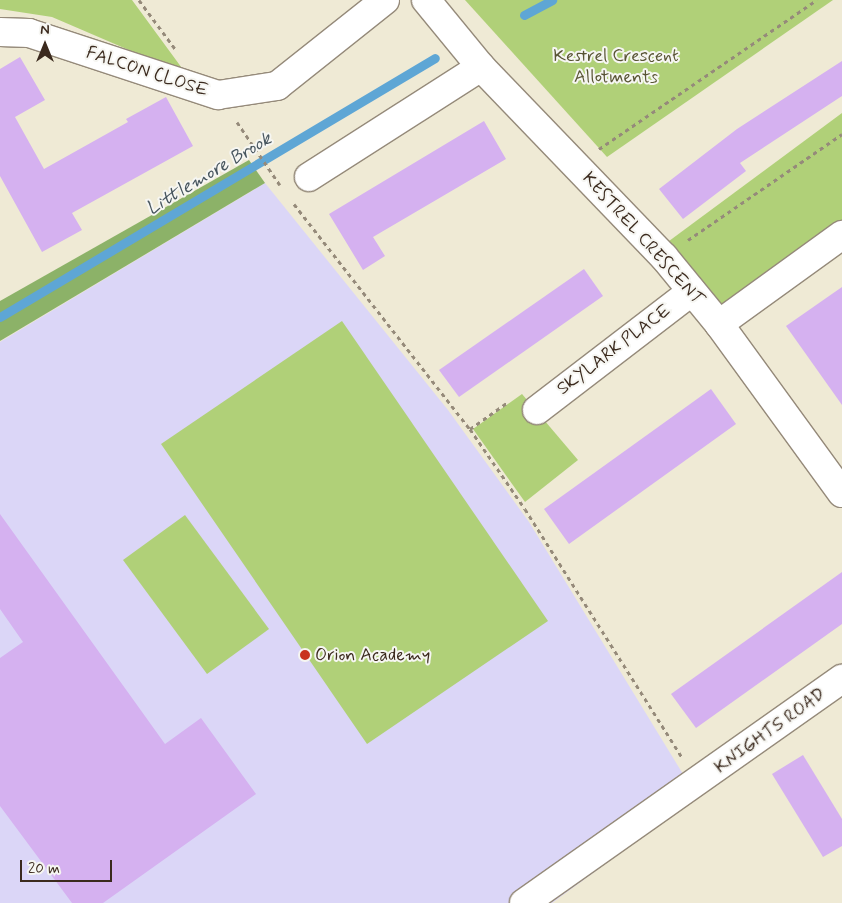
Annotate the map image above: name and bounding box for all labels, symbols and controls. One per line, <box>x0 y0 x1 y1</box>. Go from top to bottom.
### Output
north arrow <box>20 20 70 70</box>
text: N <box>40 21 50 39</box>
street label: FALCON CLOSE <box>83 42 211 102</box>
park label: Kestrel Crescent Allotments <box>552 46 680 88</box>
water label: Littlemore Brook <box>142 128 276 220</box>
street label: KESTREL CRESCENT <box>577 167 709 311</box>
street label: SKYLARK PLACE <box>553 300 675 400</box>
place label: Orion Academy <box>315 644 434 666</box>
marker: Orion Academy <box>299 649 311 661</box>
street label: KNIGHTS ROAD <box>710 684 830 778</box>
scale bar <box>22 850 115 882</box>
text: 20 m <box>28 859 60 879</box>

